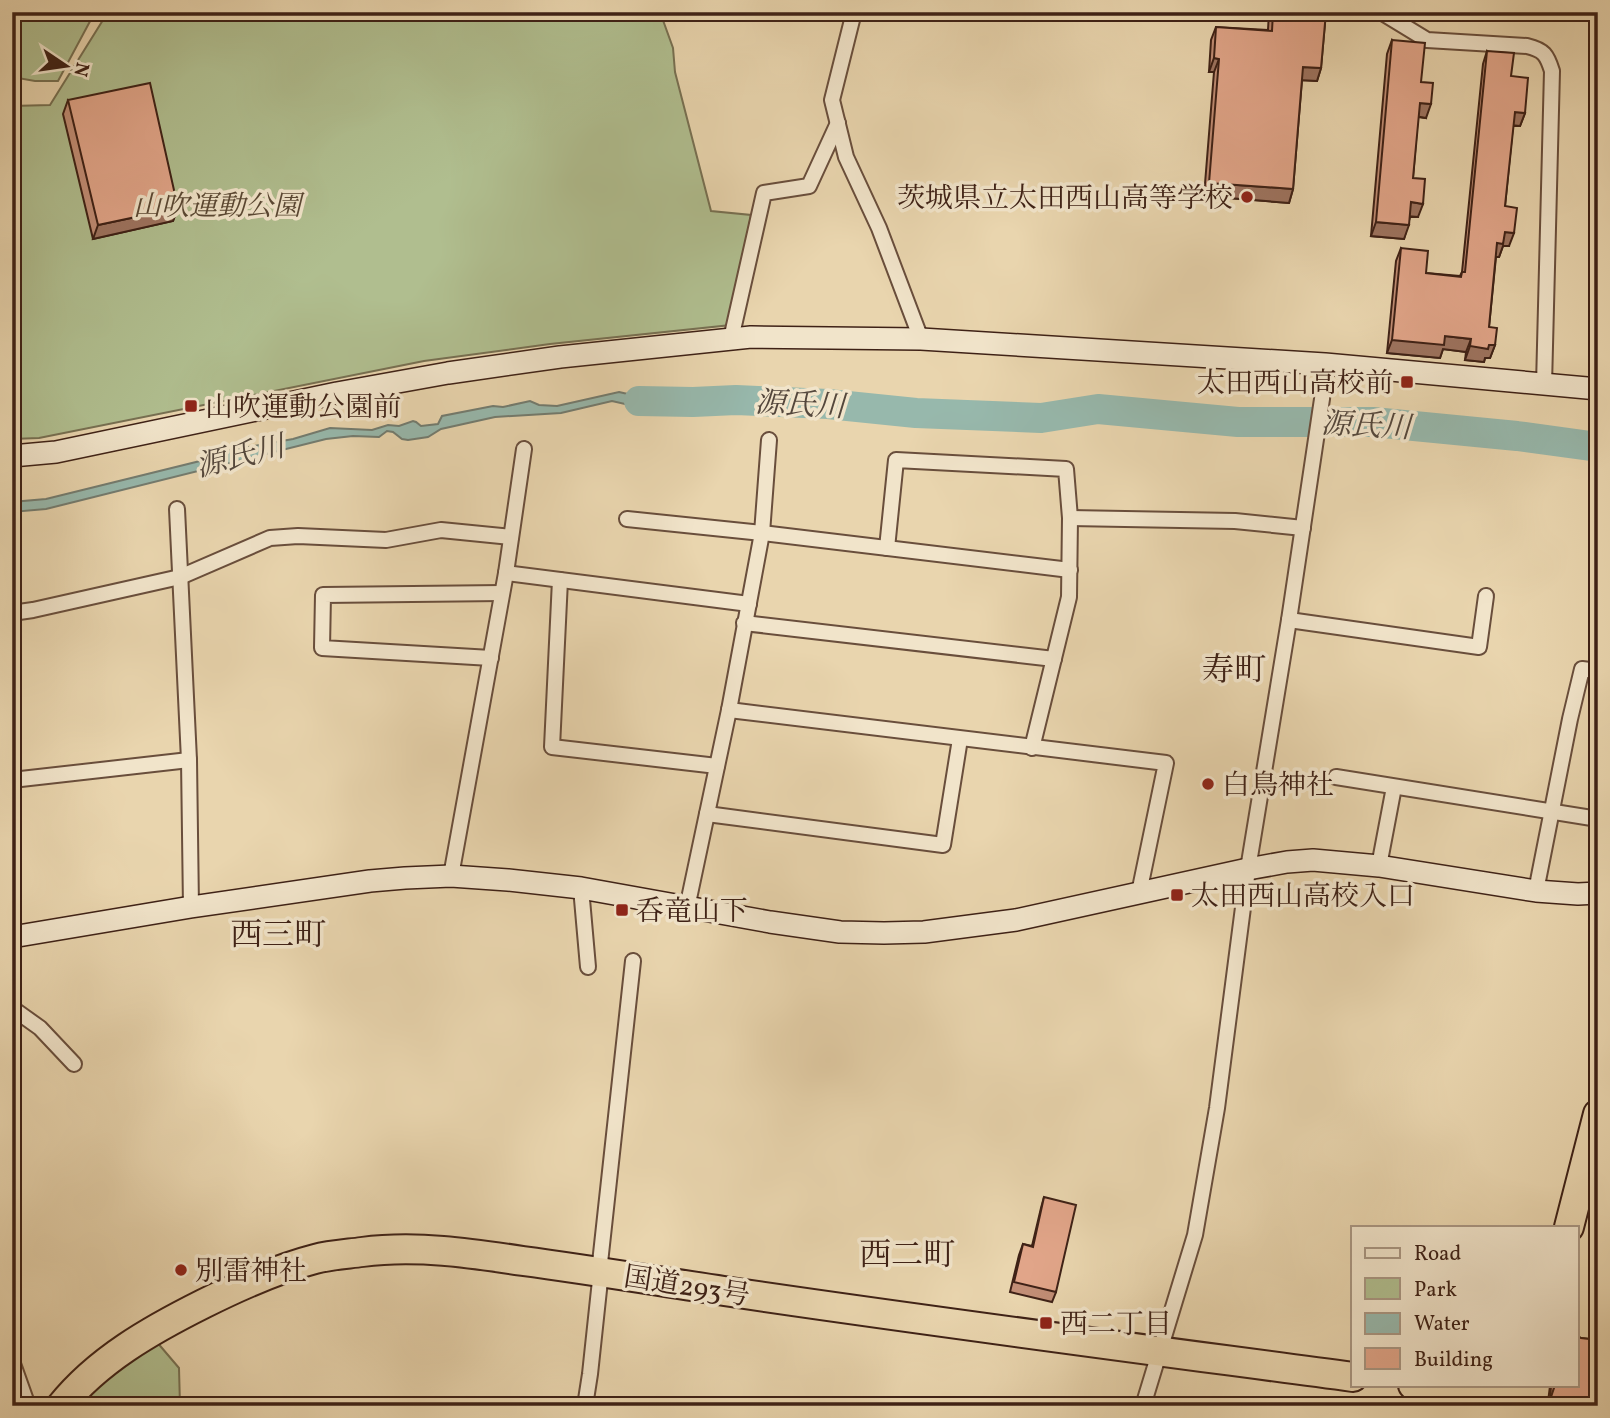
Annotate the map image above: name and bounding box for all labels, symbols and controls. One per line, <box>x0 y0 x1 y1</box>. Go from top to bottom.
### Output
north arrow <box>32 32 102 102</box>
text: N <box>66 60 95 79</box>
place label: 茨城県立太田西山高等学校 <box>897 180 1233 219</box>
park label: 山吹運動公園 <box>133 188 305 227</box>
marker: 茨城県立太田西山高等学校 <box>1239 189 1255 205</box>
place label: 太田西山高校前 <box>1197 365 1393 404</box>
marker: 太田西山高校前 <box>1399 374 1415 390</box>
water label: 源氏川 <box>754 383 849 429</box>
place label: 山吹運動公園前 <box>205 389 401 428</box>
marker: 山吹運動公園前 <box>183 398 199 414</box>
water label: 源氏川 <box>1320 404 1415 450</box>
water label: 源氏川 <box>192 426 292 489</box>
district label: 寿町 <box>1202 650 1266 694</box>
place label: 白鳥神社 <box>1222 767 1334 806</box>
marker: 白鳥神社 <box>1200 776 1216 792</box>
place label: 太田西山高校入口 <box>1191 878 1415 917</box>
marker: 太田西山高校入口 <box>1169 887 1185 903</box>
place label: 呑竜山下 <box>636 893 748 932</box>
marker: 呑竜山下 <box>614 902 630 918</box>
district label: 西三町 <box>230 915 326 959</box>
legend <box>1351 1226 1578 1386</box>
district label: 西二町 <box>859 1235 955 1279</box>
text: Road <box>1414 1240 1461 1269</box>
place label: 別雷神社 <box>195 1253 307 1292</box>
street label: 国道293号 <box>621 1258 752 1317</box>
marker: 別雷神社 <box>173 1262 189 1278</box>
text: Park <box>1414 1276 1457 1305</box>
place label: 西二丁目 <box>1060 1306 1172 1345</box>
text: Water <box>1414 1310 1470 1339</box>
marker: 西二丁目 <box>1038 1315 1054 1331</box>
text: Building <box>1414 1346 1493 1375</box>

